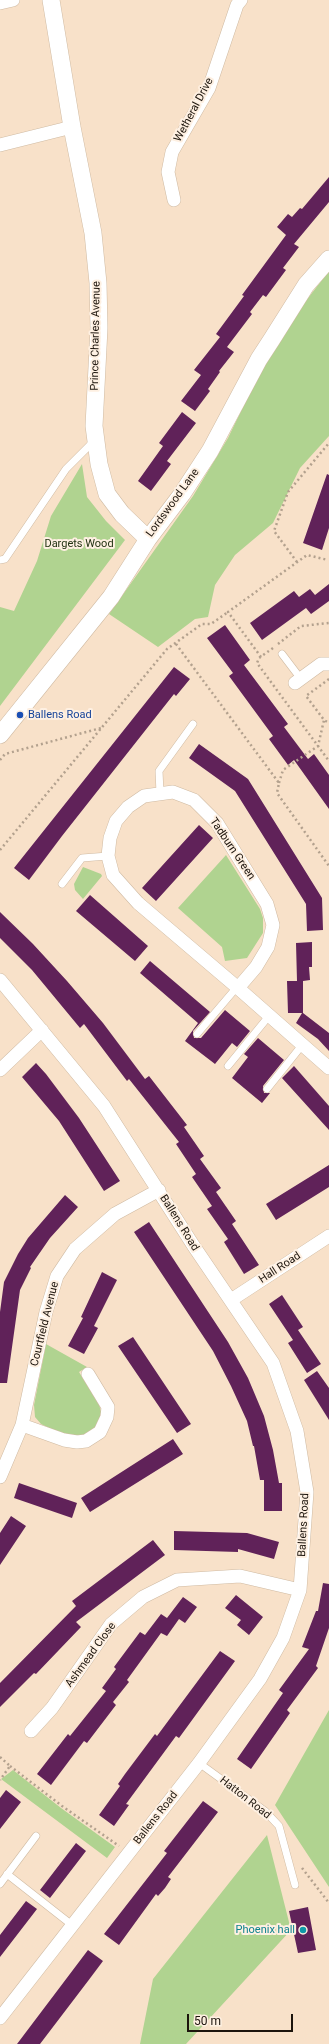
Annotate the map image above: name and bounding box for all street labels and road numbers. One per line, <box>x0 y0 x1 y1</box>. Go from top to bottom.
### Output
street label: Wetheral Drive <box>172 76 216 144</box>
street label: Prince Charles Avenue <box>88 281 104 391</box>
street label: Lordswood Lane <box>144 466 202 540</box>
street label: Tadburn Green <box>206 816 258 882</box>
street label: Ballens Road <box>157 1192 201 1254</box>
street label: Hall Road <box>257 1250 303 1286</box>
street label: Courtfield Avenue <box>28 1280 62 1368</box>
street label: Ballens Road <box>296 1493 312 1557</box>
street label: Ashmead Close <box>63 1620 119 1690</box>
street label: Hatton Road <box>217 1774 273 1822</box>
street label: Ballens Road <box>131 1789 181 1847</box>

